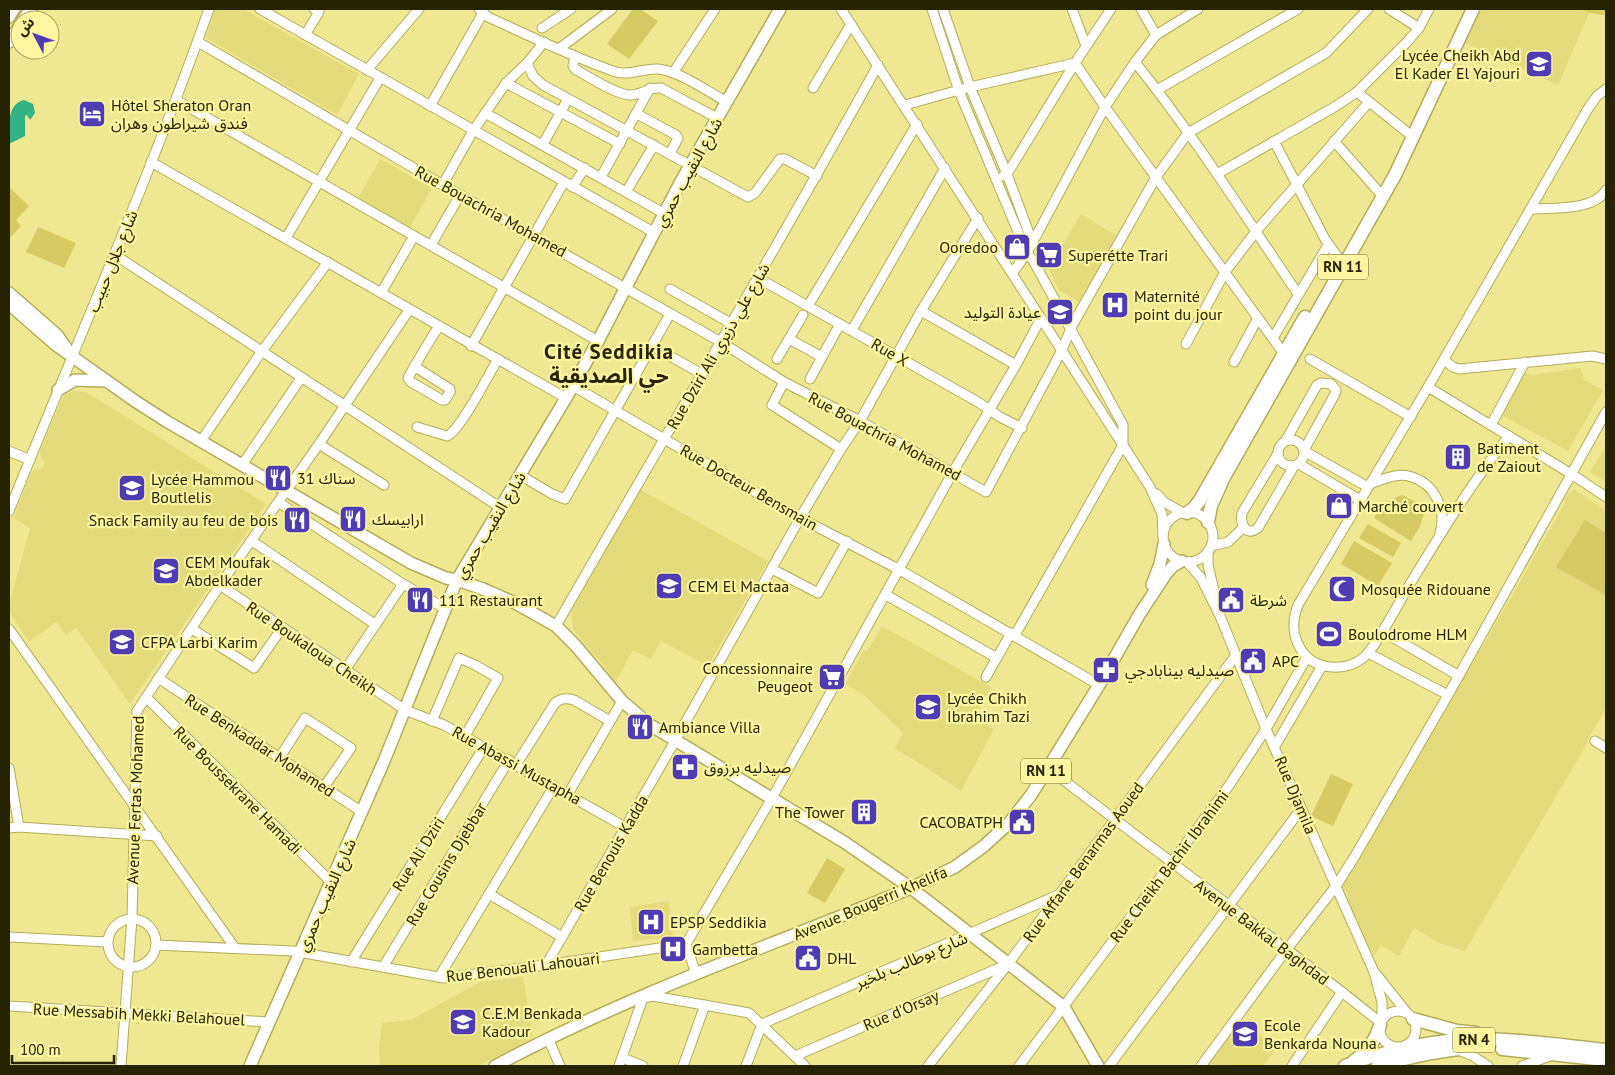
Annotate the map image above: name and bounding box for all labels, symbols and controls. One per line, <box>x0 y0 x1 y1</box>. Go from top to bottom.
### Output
north arrow <box>10 10 60 60</box>
text: ش <box>12 13 38 40</box>
place label: Lycée Cheikh Abd El Kader El Yajouri <box>1395 45 1520 83</box>
school or university icon: Lycée Cheikh Abd El Kader El Yajouri <box>1524 49 1554 79</box>
place label: Hôtel Sheraton Oran فندق شيراطون وهران <box>111 95 251 133</box>
hotel icon: Hôtel Sheraton Oran فندق شيراطون وهران <box>77 99 107 129</box>
street label: شارع النقيب حمري <box>650 114 729 232</box>
street label: Rue Bouachria Mohamed <box>412 161 570 261</box>
street label: شارع جلال حبيب <box>82 207 144 316</box>
shop icon: Ooredoo <box>1002 232 1032 262</box>
place label: Ooredoo <box>939 237 998 257</box>
supermarket icon: Superétte Trari <box>1034 240 1064 270</box>
place label: Superétte Trari <box>1068 245 1168 265</box>
road number: RN 11 <box>1318 254 1368 280</box>
street label: Rue Dziri Ali شارع علي دزيري <box>662 259 776 434</box>
place label: Maternité point du jour <box>1134 286 1223 324</box>
hospital icon: Maternité point du jour <box>1100 290 1130 320</box>
school or university icon: عيادة التوليد <box>1045 297 1075 327</box>
place label: عيادة التوليد <box>964 302 1041 322</box>
street label: Rue X <box>868 333 912 371</box>
district label: Cité Seddikia حي الصديقية <box>544 338 674 393</box>
street label: Rue Bouachria Mohamed <box>805 387 965 485</box>
place label: Batiment de Zaiout <box>1477 438 1541 476</box>
street label: Rue Docteur Bensmain <box>677 440 821 534</box>
building icon: Batiment de Zaiout <box>1443 442 1473 472</box>
restaurant icon: سناك 31 <box>263 463 293 493</box>
place label: سناك 31 <box>297 468 356 488</box>
street label: شارع النقيب حمري <box>450 468 532 584</box>
place label: Lycée Hammou Boutlelis <box>151 469 254 507</box>
school or university icon: Lycée Hammou Boutlelis <box>117 473 147 503</box>
shop icon: Marché couvert <box>1324 491 1354 521</box>
place label: Marché couvert <box>1358 496 1464 516</box>
restaurant icon: ارابيسك <box>338 504 368 534</box>
restaurant icon: Snack Family au feu de bois <box>282 505 312 535</box>
place label: ارابيسك <box>372 509 424 529</box>
place label: Snack Family au feu de bois <box>89 510 278 530</box>
place label: CEM Moufak Abdelkader <box>185 552 271 590</box>
school or university icon: CEM Moufak Abdelkader <box>151 556 181 586</box>
school or university icon: CEM El Mactaa <box>654 571 684 601</box>
mosque icon: Mosquée Ridouane <box>1327 574 1357 604</box>
place label: CEM El Mactaa <box>688 576 789 596</box>
place label: Mosquée Ridouane <box>1361 579 1491 599</box>
restaurant icon: 111 Restaurant <box>405 585 435 615</box>
public building icon: شرطة <box>1216 585 1246 615</box>
place label: 111 Restaurant <box>439 590 543 610</box>
place label: شرطة <box>1250 590 1287 610</box>
street label: Rue Boukaloua Cheikh <box>243 597 381 699</box>
sports icon: Boulodrome HLM <box>1314 619 1344 649</box>
place label: Boulodrome HLM <box>1348 624 1468 644</box>
school or university icon: CFPA Larbi Karim <box>107 627 137 657</box>
place label: CFPA Larbi Karim <box>141 632 258 652</box>
public building icon: APC <box>1238 646 1268 676</box>
place label: APC <box>1272 651 1299 671</box>
pharmacy icon: صيدليه بينابادجي <box>1091 655 1121 685</box>
place label: Concessionnaire Peugeot <box>702 658 814 696</box>
place label: صيدليه بينابادجي <box>1125 660 1234 683</box>
supermarket icon: Concessionnaire Peugeot <box>817 662 847 692</box>
place label: Lycée Chikh Ibrahim Tazi <box>947 688 1030 726</box>
street label: Rue Benkaddar Mohamed <box>181 689 339 801</box>
school or university icon: Lycée Chikh Ibrahim Tazi <box>913 692 943 722</box>
restaurant icon: Ambiance Villa <box>625 712 655 742</box>
street label: Avenue Fertas Mohamed <box>122 715 148 885</box>
place label: Ambiance Villa <box>659 717 760 737</box>
street label: Rue Abassi Mustapha <box>449 721 585 809</box>
street label: Rue Boussekrane Hamadi <box>170 722 306 858</box>
pharmacy icon: صيدليه برزوق <box>670 752 700 782</box>
street label: Rue Djamila <box>1271 753 1321 837</box>
place label: صيدليه برزوق <box>704 757 791 777</box>
road number: RN 11 <box>1021 758 1071 784</box>
street label: Rue Affane Benarmas Aoued <box>1018 778 1148 946</box>
street label: Rue Cheikh Bachir Ibrahimi <box>1105 786 1233 946</box>
street label: Rue Benouis Kadda <box>569 791 653 915</box>
building icon: The Tower <box>849 797 879 827</box>
street label: Rue Cousins Djebbar <box>401 798 491 929</box>
place label: The Tower <box>775 802 846 822</box>
public building icon: CACOBATPH <box>1007 807 1037 837</box>
place label: CACOBATPH <box>919 812 1003 832</box>
street label: Rue Ali Dziri <box>387 813 449 895</box>
street label: شارع النقيب حمري <box>292 835 363 956</box>
street label: Avenue Bougerri Khelifa <box>790 861 950 945</box>
street label: Avenue Bakkal Baghdad <box>1191 875 1333 989</box>
hospital icon: EPSP Seddikia <box>636 907 666 937</box>
place label: EPSP Seddikia <box>670 912 767 932</box>
street label: شارع بوطالب بلخير <box>851 927 971 996</box>
hospital icon: Gambetta <box>658 934 688 964</box>
place label: Gambetta <box>692 939 758 959</box>
public building icon: DHL <box>793 943 823 973</box>
street label: Rue Benouali Lahouari <box>445 948 601 986</box>
place label: DHL <box>827 948 857 968</box>
street label: Rue d'Orsay <box>860 985 942 1035</box>
street label: Rue Messabih Mekki Belahouel <box>33 998 246 1030</box>
place label: C.E.M Benkada Kadour <box>482 1003 582 1041</box>
school or university icon: C.E.M Benkada Kadour <box>448 1007 478 1037</box>
place label: Ecole Benkarda Nouna <box>1264 1015 1377 1053</box>
school or university icon: Ecole Benkarda Nouna <box>1230 1019 1260 1049</box>
road number: RN 4 <box>1453 1028 1495 1052</box>
scale bar <box>12 1032 115 1064</box>
text: 100 m <box>20 1040 61 1059</box>

